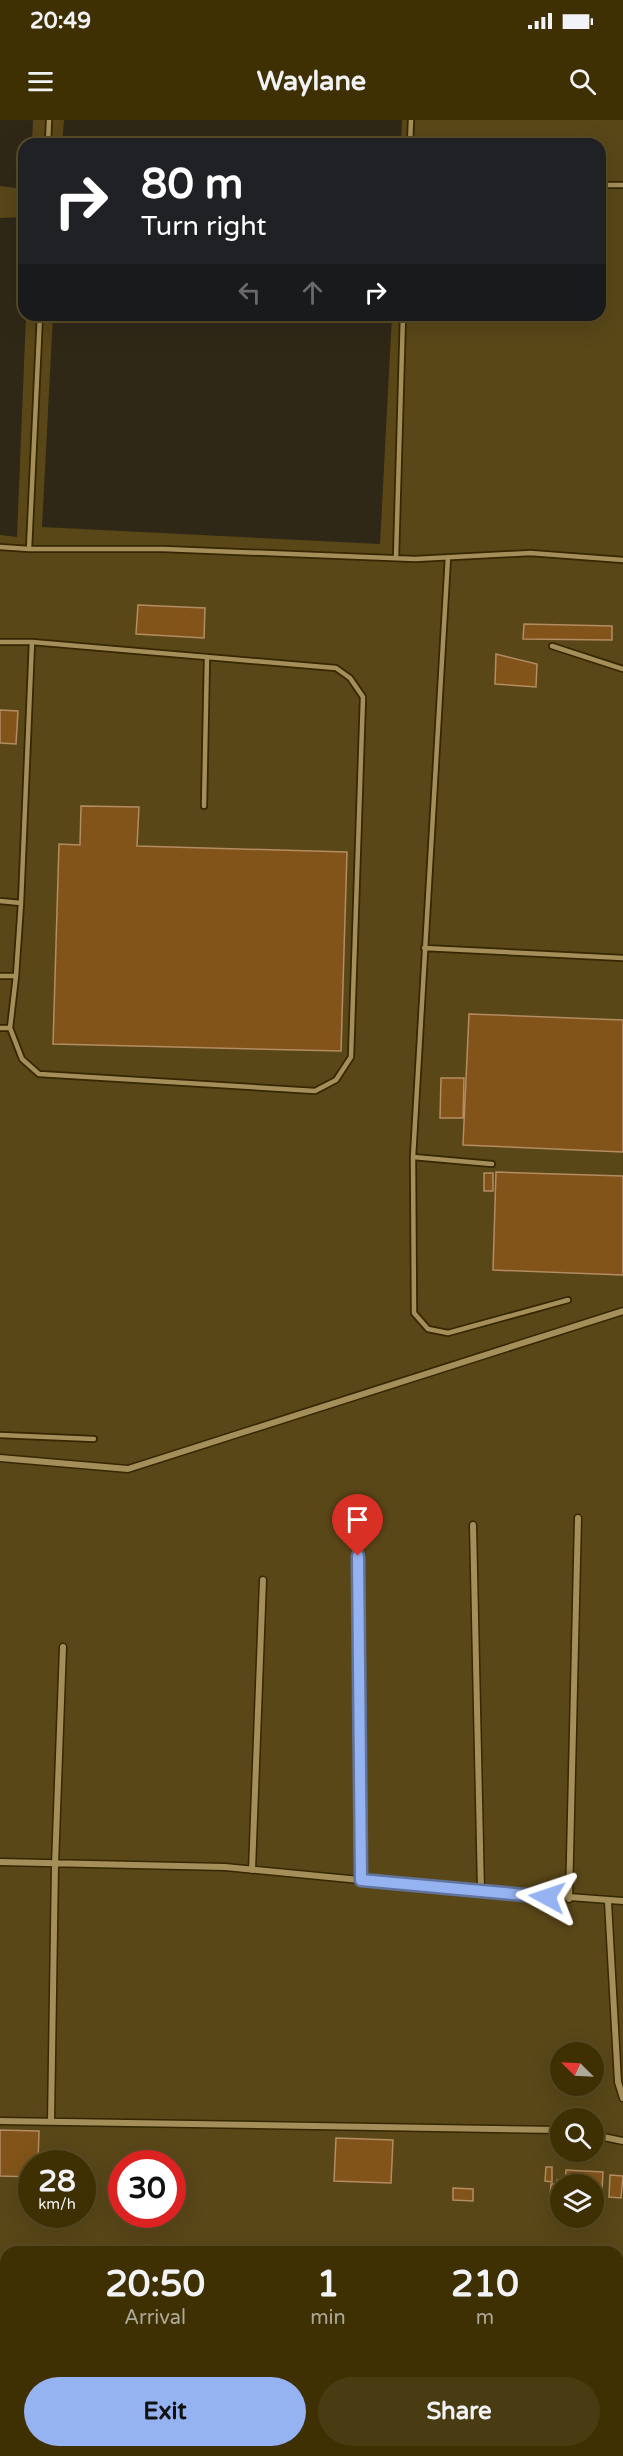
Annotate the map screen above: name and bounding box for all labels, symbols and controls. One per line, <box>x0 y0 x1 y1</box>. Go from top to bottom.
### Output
text: 20:49 <box>30 8 91 34</box>
icon: menu <box>24 65 57 98</box>
text: Waylane <box>257 65 366 98</box>
icon: search <box>566 65 599 98</box>
text: 80 m <box>141 159 243 210</box>
icon: right <box>42 162 120 240</box>
text: Turn right <box>141 210 267 243</box>
icon: left <box>233 276 266 309</box>
icon: ahead <box>296 276 329 309</box>
icon: right <box>359 276 392 309</box>
pin <box>332 1494 383 1556</box>
icon: arrive <box>341 1503 374 1536</box>
position arrow <box>515 1865 579 1929</box>
north arrow <box>550 2042 604 2096</box>
map controls <box>550 2042 604 2228</box>
button: search <box>550 2108 604 2162</box>
speed limit sign: 30 <box>108 2150 186 2228</box>
text: 28 <box>38 2163 76 2200</box>
button: layers <box>550 2174 604 2228</box>
text: km/h <box>38 2195 76 2213</box>
text: 20:50 <box>105 2263 205 2306</box>
text: 1 <box>317 2263 339 2306</box>
text: 210 <box>451 2263 519 2306</box>
text: Arrival <box>124 2306 186 2330</box>
text: min <box>310 2306 346 2330</box>
text: m <box>476 2306 494 2330</box>
button: Exit <box>24 2377 306 2446</box>
button: Share <box>318 2377 600 2446</box>

